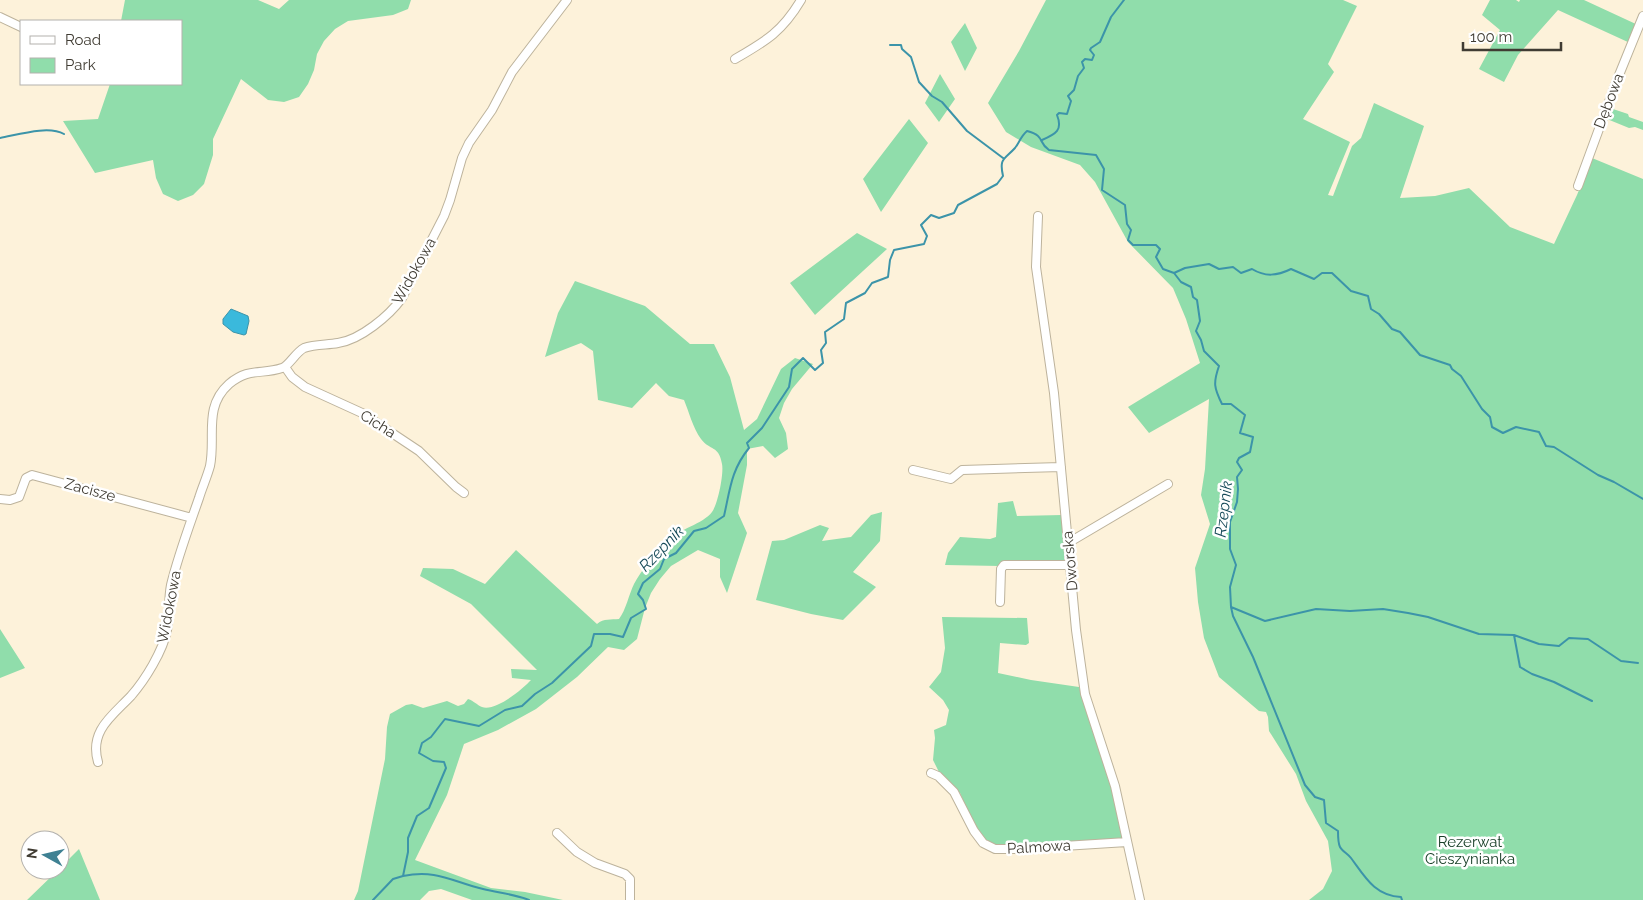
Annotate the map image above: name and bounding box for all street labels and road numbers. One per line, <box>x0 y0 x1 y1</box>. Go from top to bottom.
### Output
street label: Dębowa <box>1590 71 1628 131</box>
street label: Widokowa <box>388 234 440 308</box>
street label: Cicha <box>357 406 399 442</box>
street label: Zacisze <box>62 475 118 506</box>
street label: Dworska <box>1058 530 1082 592</box>
street label: Widokowa <box>153 569 185 645</box>
street label: Palmowa <box>1007 836 1071 858</box>

